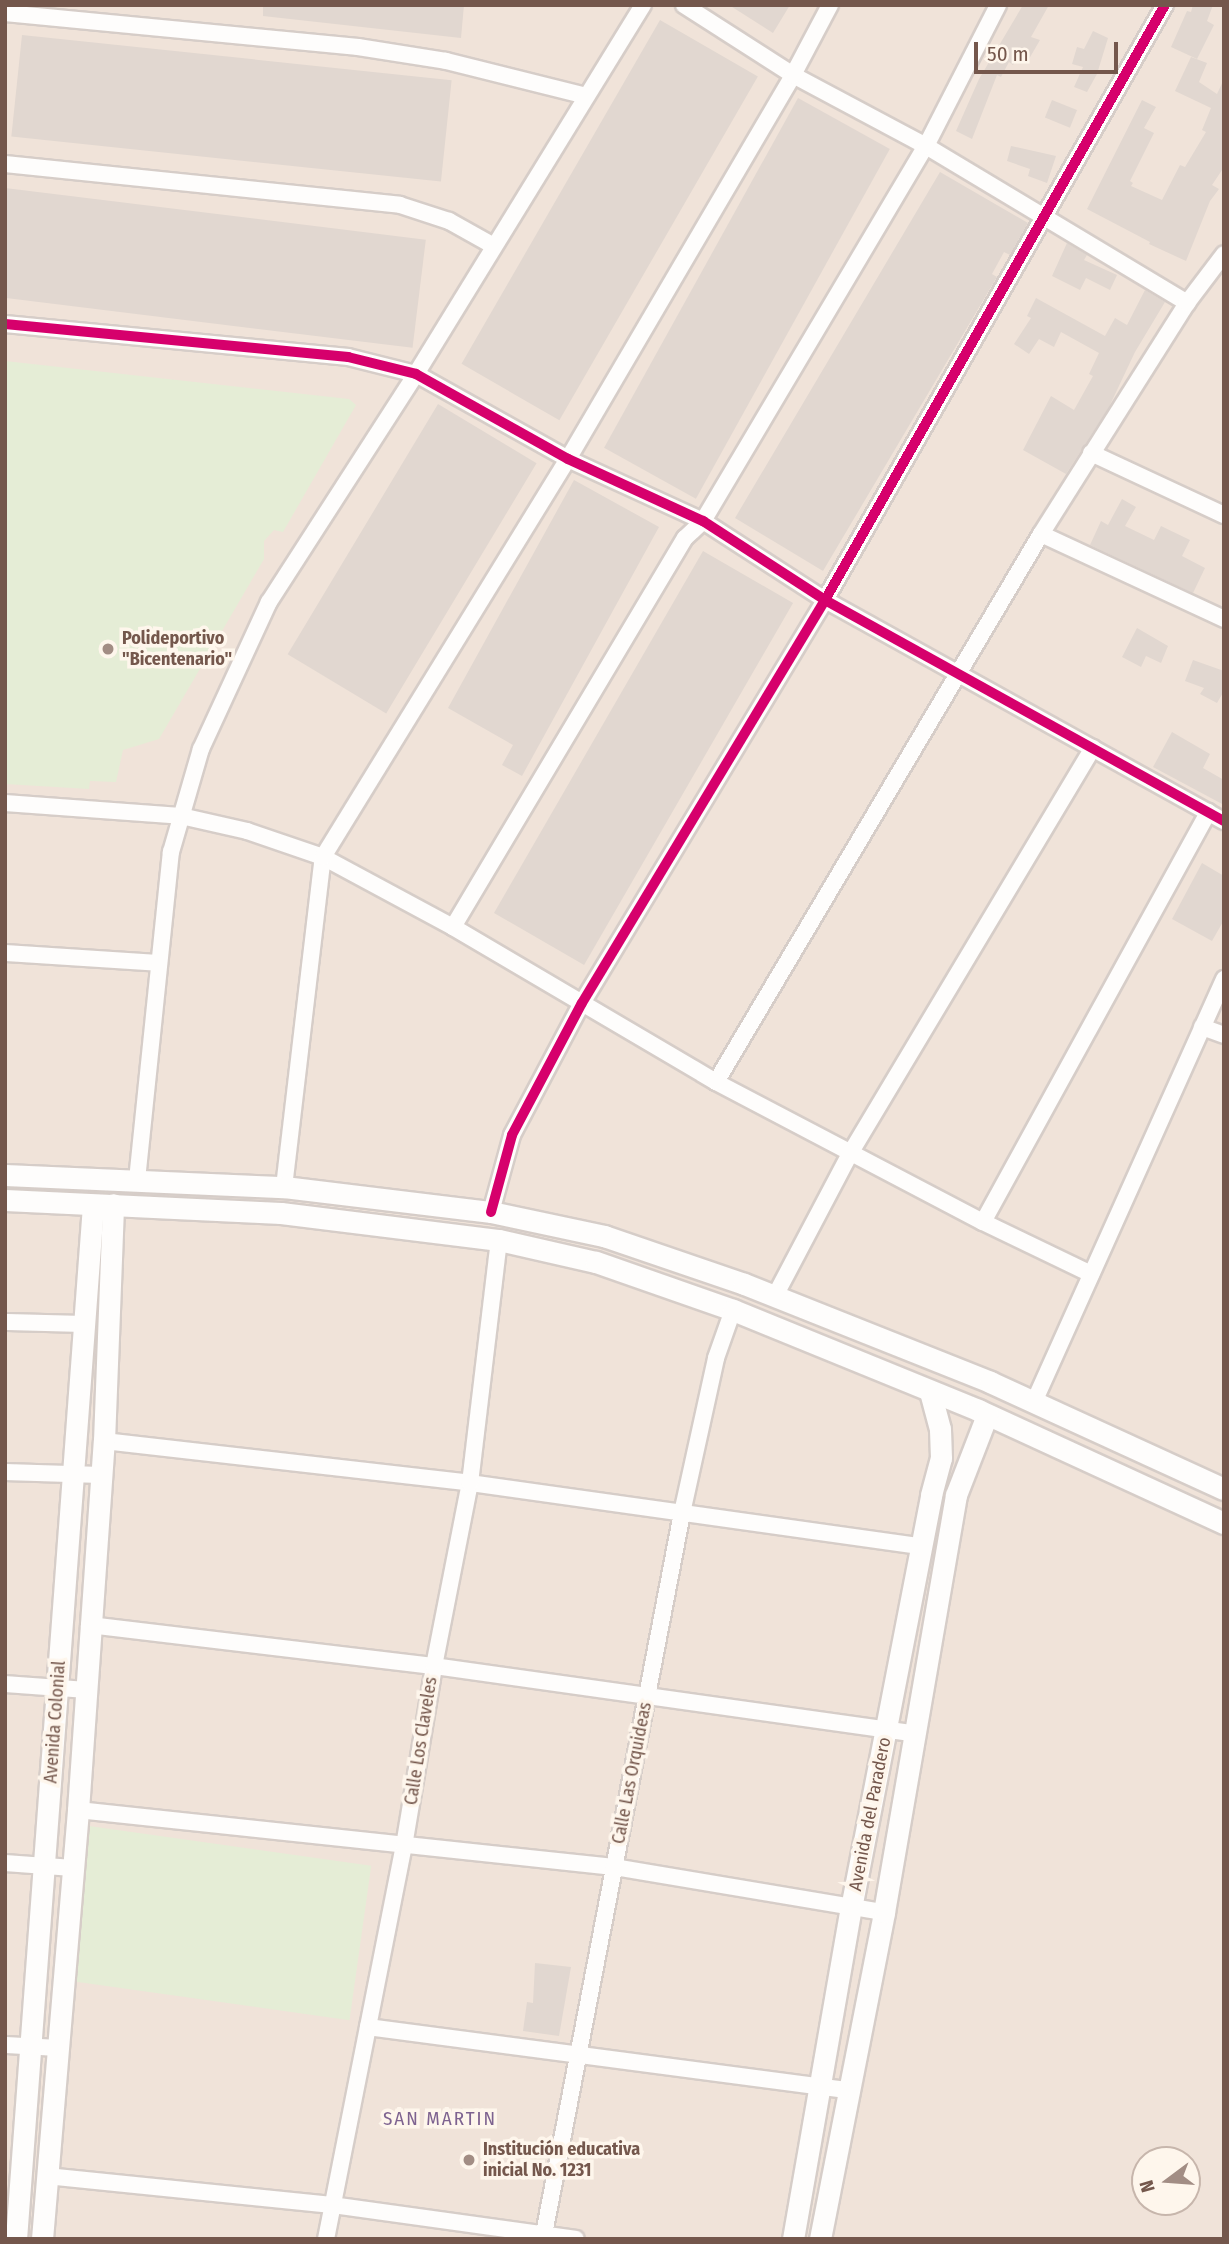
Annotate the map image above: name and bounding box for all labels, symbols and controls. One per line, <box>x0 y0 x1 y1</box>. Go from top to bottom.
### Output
scale bar <box>977 28 1120 72</box>
text: 50 m <box>987 41 1029 67</box>
place label: Polideportivo "Bicentenario" <box>122 628 232 670</box>
marker: Polideportivo "Bicentenario" <box>100 641 116 657</box>
street label: Avenida Colonial <box>40 1660 70 1784</box>
street label: Calle Los Claveles <box>400 1675 442 1807</box>
street label: Calle Las Orquideas <box>608 1700 656 1846</box>
street label: Avenida del Paradero <box>844 1735 896 1893</box>
district label: SAN MARTIN <box>384 2108 496 2130</box>
place label: Institución educativa inicial No. 1231 <box>483 2139 640 2182</box>
north arrow <box>1131 2146 1201 2216</box>
marker: Institución educativa inicial No. 1231 <box>461 2152 477 2168</box>
text: N <box>1135 2178 1160 2195</box>

